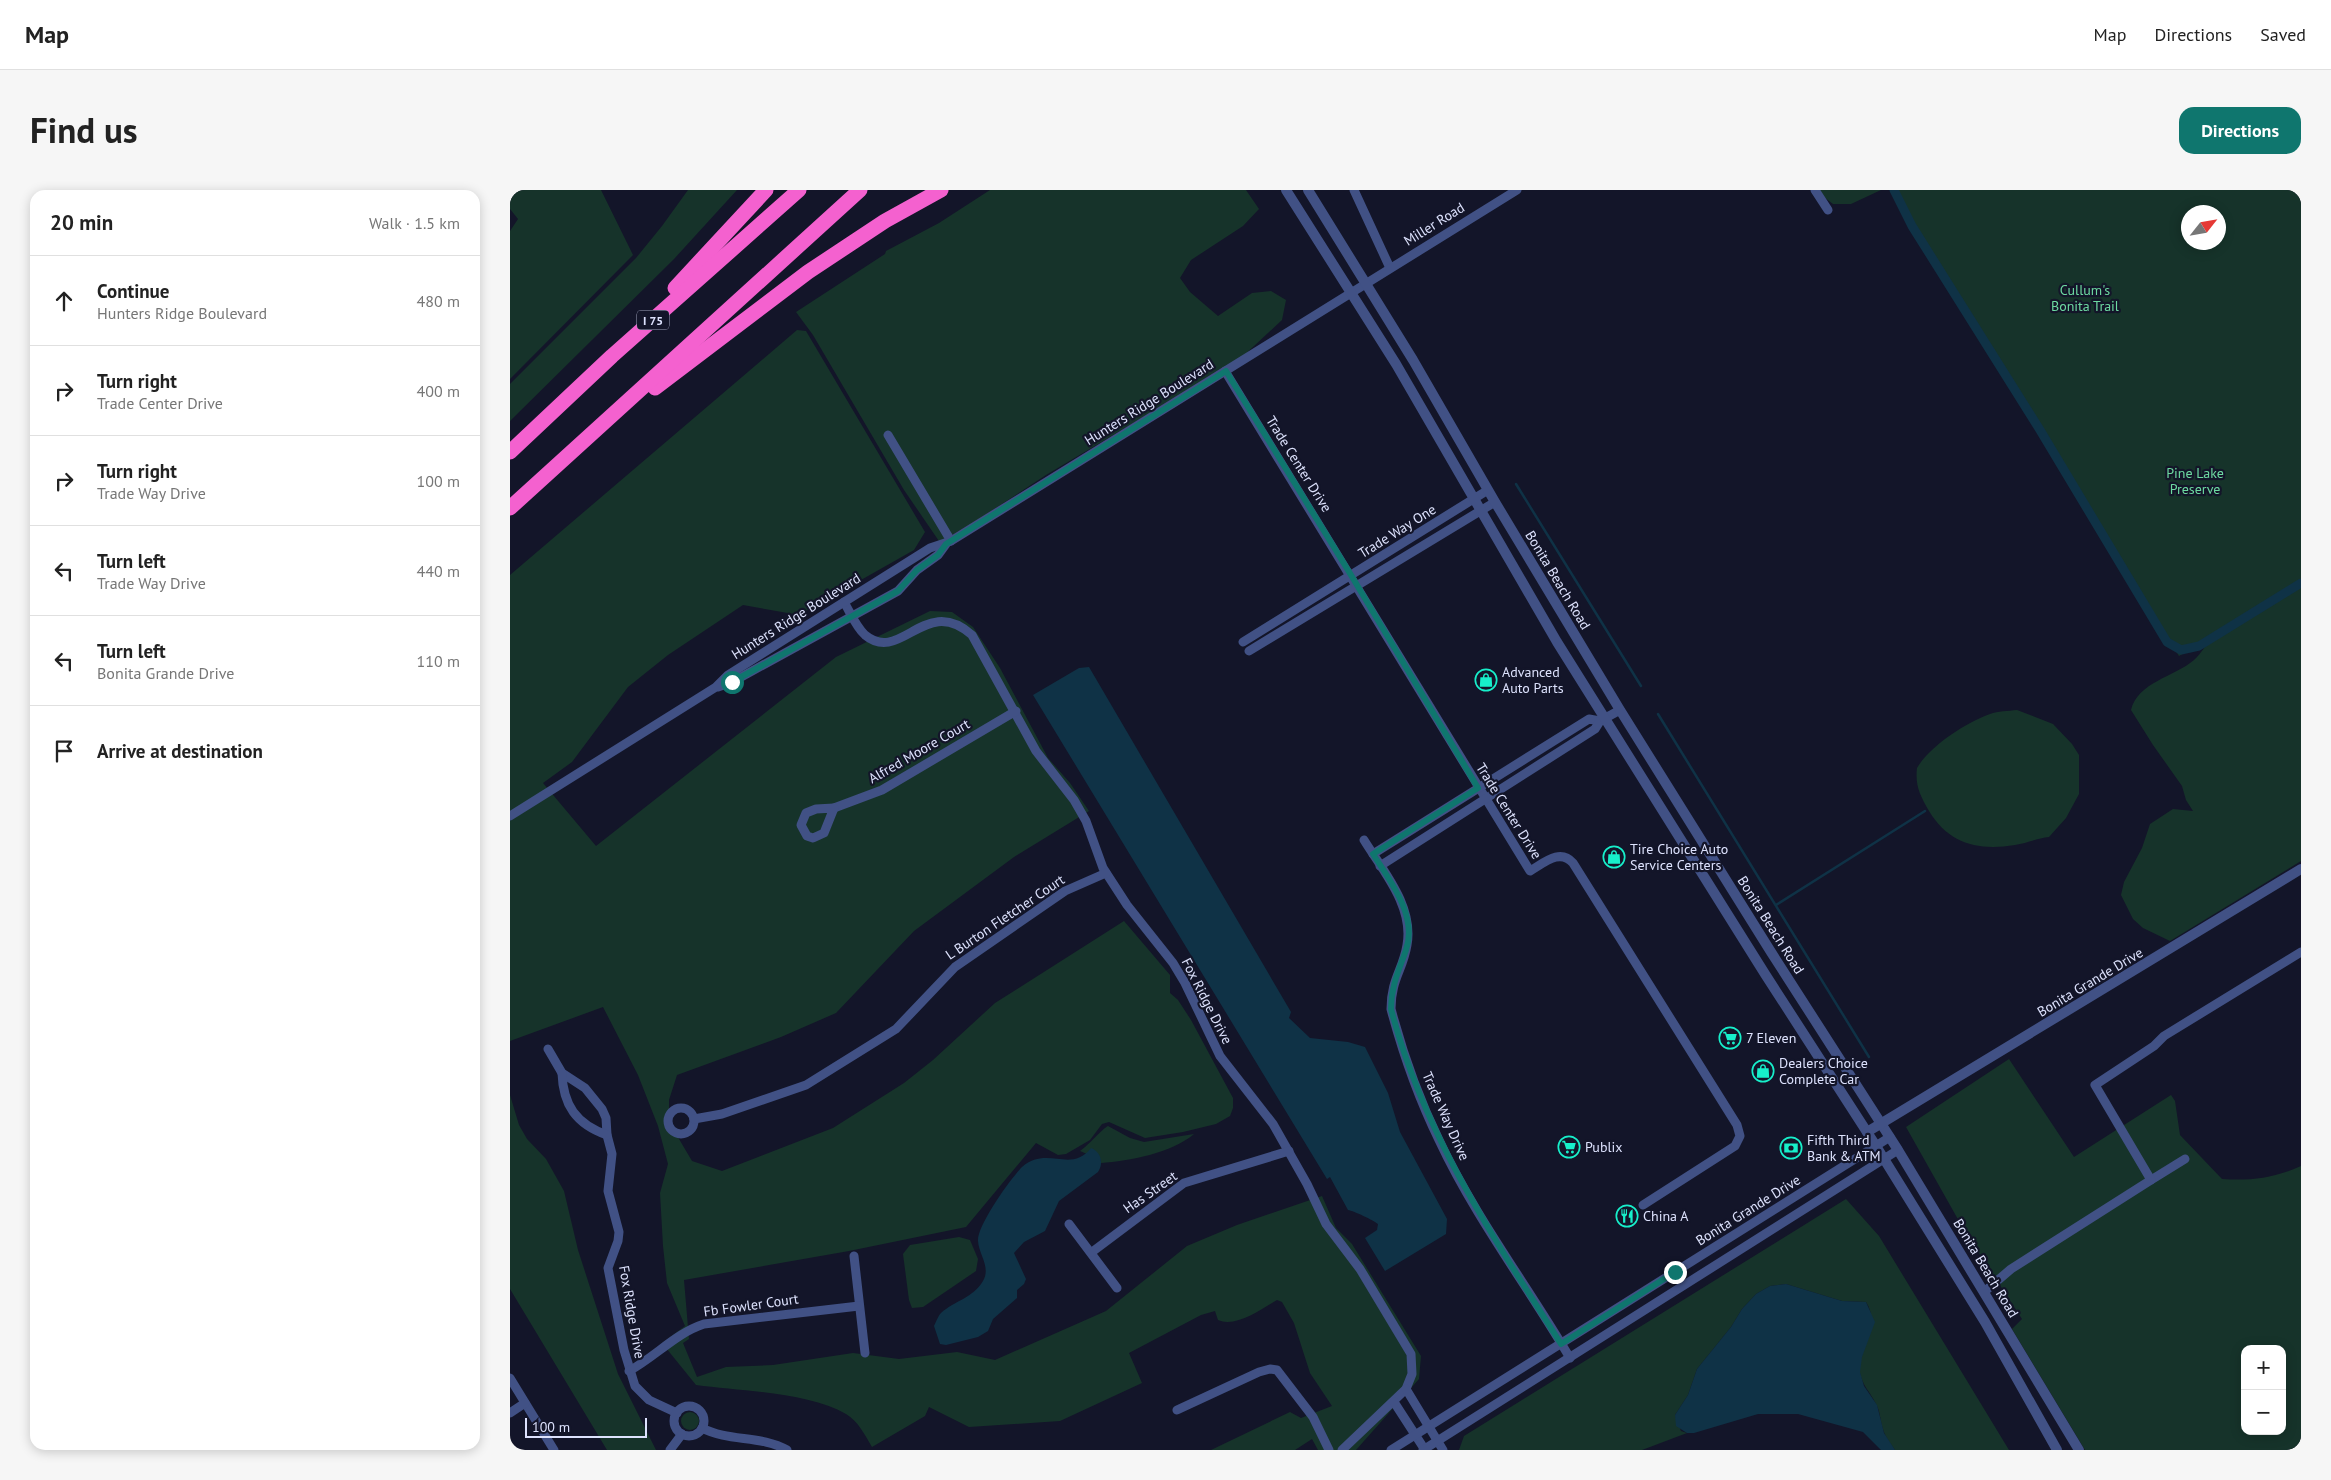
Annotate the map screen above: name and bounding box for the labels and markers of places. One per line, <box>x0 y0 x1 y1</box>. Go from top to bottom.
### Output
place label: Advanced Auto Parts <box>1502 663 1564 697</box>
shop icon: Advanced Auto Parts <box>1474 668 1498 692</box>
place label: Tire Choice Auto Service Centers <box>1630 840 1728 874</box>
shop icon: Tire Choice Auto Service Centers <box>1602 845 1626 869</box>
supermarket icon: 7 Eleven <box>1718 1026 1742 1050</box>
place label: 7 Eleven <box>1746 1029 1796 1047</box>
place label: Dealers Choice Complete Car <box>1779 1054 1868 1088</box>
shop icon: Dealers Choice Complete Car <box>1751 1059 1775 1083</box>
place label: Fifth Third Bank & ATM <box>1807 1131 1881 1165</box>
supermarket icon: Publix <box>1557 1135 1581 1159</box>
bank icon: Fifth Third Bank & ATM <box>1779 1136 1803 1160</box>
place label: Publix <box>1585 1138 1623 1156</box>
restaurant icon: China A <box>1615 1204 1639 1228</box>
place label: China A <box>1643 1207 1689 1225</box>

